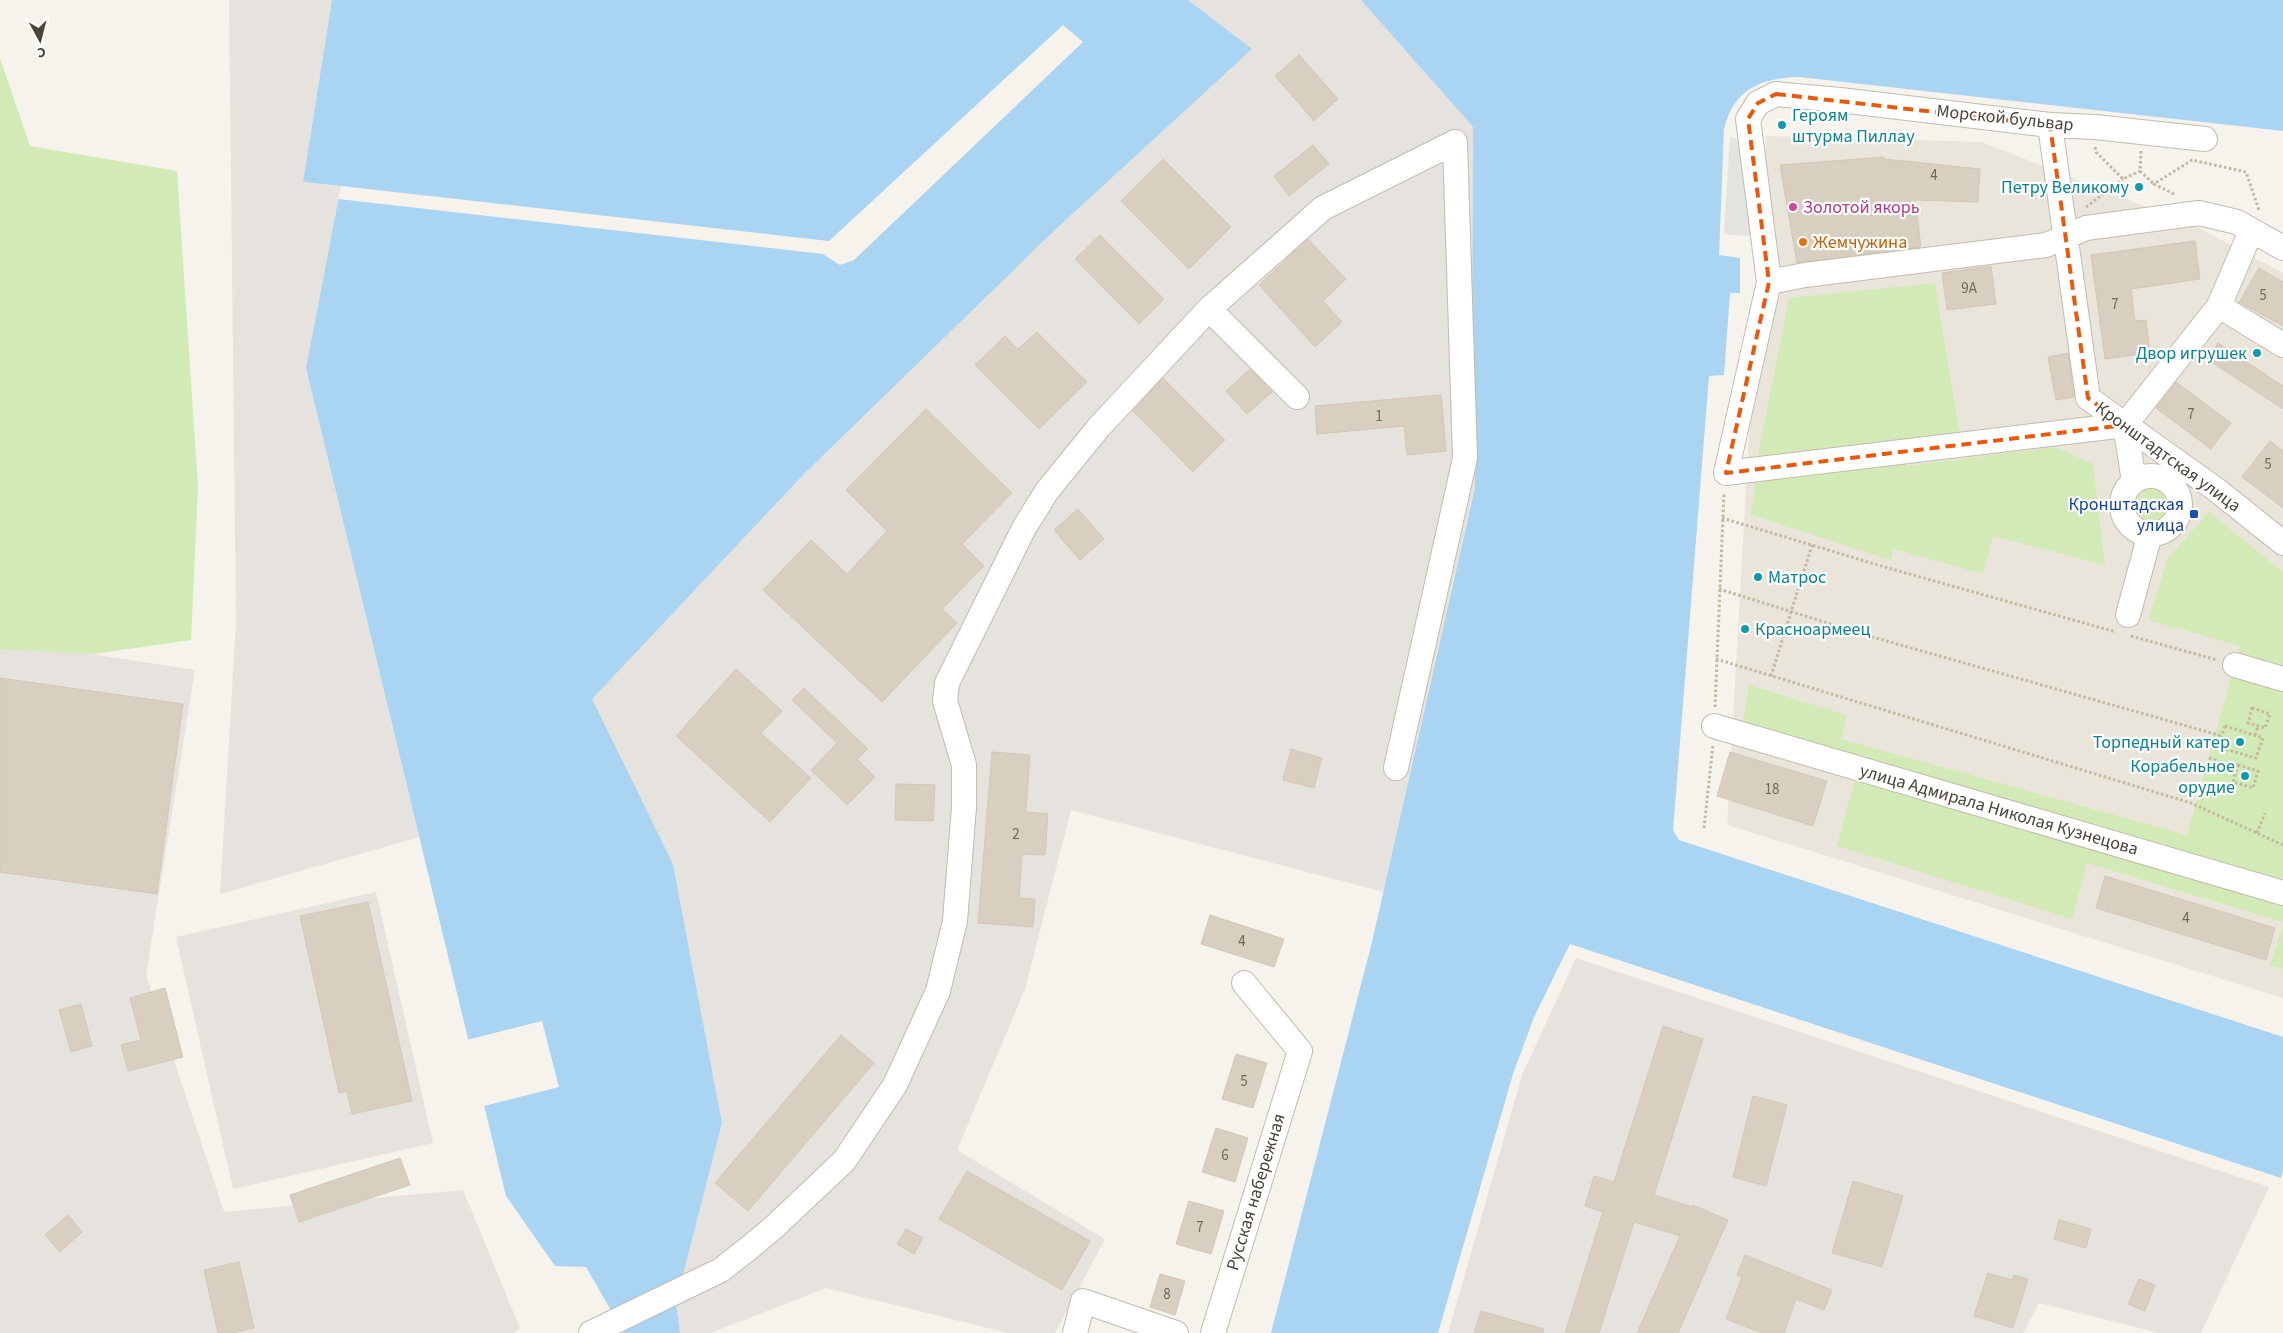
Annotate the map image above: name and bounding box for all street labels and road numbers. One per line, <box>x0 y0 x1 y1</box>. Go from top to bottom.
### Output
street label: Морской бульвар <box>1935 98 2075 138</box>
street label: Кронштадтская улица <box>2090 396 2246 518</box>
street label: улица Адмирала Николая Кузнецова <box>1857 758 2141 862</box>
street label: Русская набережная <box>1220 1110 1292 1274</box>

